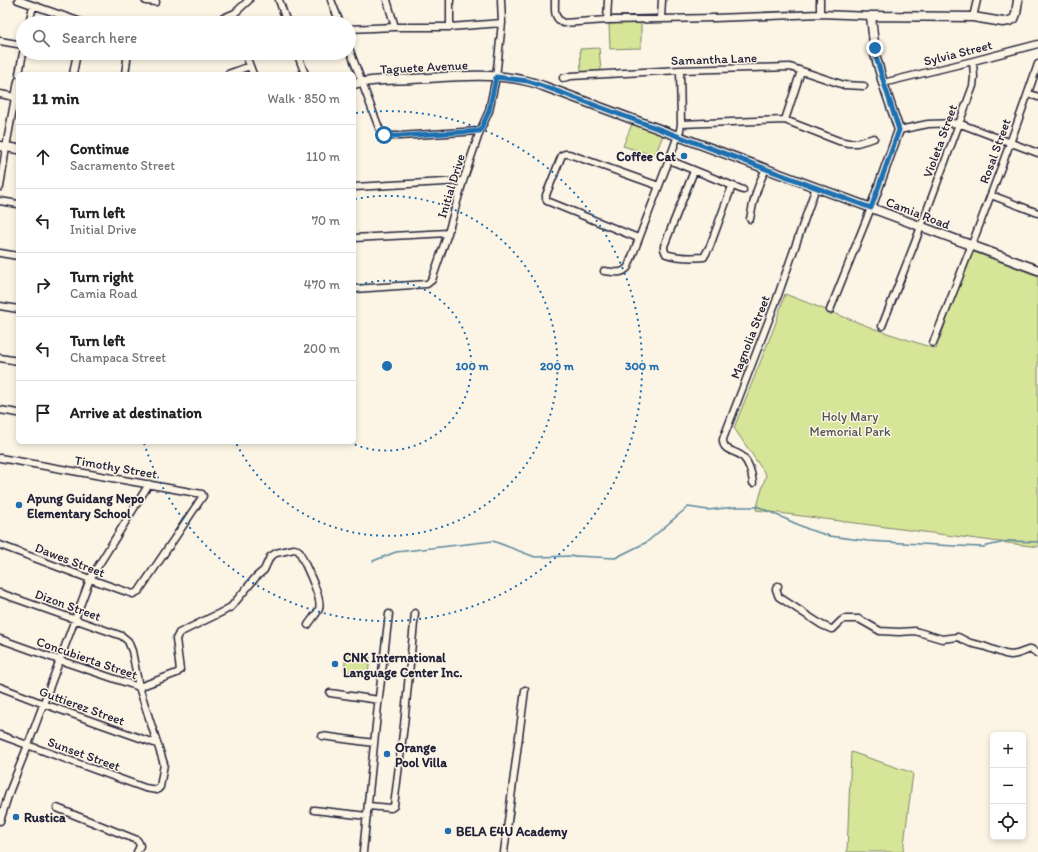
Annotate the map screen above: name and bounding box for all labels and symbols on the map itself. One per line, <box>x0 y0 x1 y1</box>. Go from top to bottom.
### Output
street label: Sylvia Street <box>922 37 994 69</box>
route end <box>866 39 884 57</box>
street label: Samantha Lane <box>671 50 757 68</box>
street label: Taguete Avenue <box>380 57 468 77</box>
street label: Violeta Street <box>920 102 960 180</box>
street label: Rosal Street <box>976 116 1014 185</box>
route start <box>375 126 393 144</box>
place label: Coffee Cat <box>616 149 676 164</box>
marker: Coffee Cat <box>679 151 689 161</box>
street label: Initial Drive <box>434 152 468 220</box>
street label: Camia Road <box>884 194 952 232</box>
street label: Magnolia Street <box>727 293 773 381</box>
centre of rings <box>380 359 394 373</box>
text: 100 m <box>455 359 489 373</box>
text: 200 m <box>540 359 575 373</box>
text: 300 m <box>625 359 660 373</box>
park label: Holy Mary Memorial Park <box>809 409 891 439</box>
street label: Timothy Street <box>74 452 159 482</box>
place label: Apung Guidang Nepo Elementary School <box>26 491 145 522</box>
marker: Apung Guidang Nepo Elementary School <box>14 500 24 510</box>
street label: Dawes Street <box>33 540 107 580</box>
street label: Dizon Street <box>33 586 103 624</box>
street label: Concubierta Street <box>35 634 140 682</box>
place label: CNK International Language Center Inc. <box>343 650 462 681</box>
marker: CNK International Language Center Inc. <box>330 659 340 669</box>
street label: Guttierez Street <box>37 684 127 728</box>
street label: Sunset Street <box>46 734 122 774</box>
place label: Orange Pool Villa <box>395 740 447 770</box>
marker: Orange Pool Villa <box>382 749 392 759</box>
place label: Rustica <box>24 810 66 825</box>
marker: Rustica <box>11 812 21 822</box>
place label: BELA E4U Academy <box>456 824 568 840</box>
marker: BELA E4U Academy <box>443 826 453 836</box>

